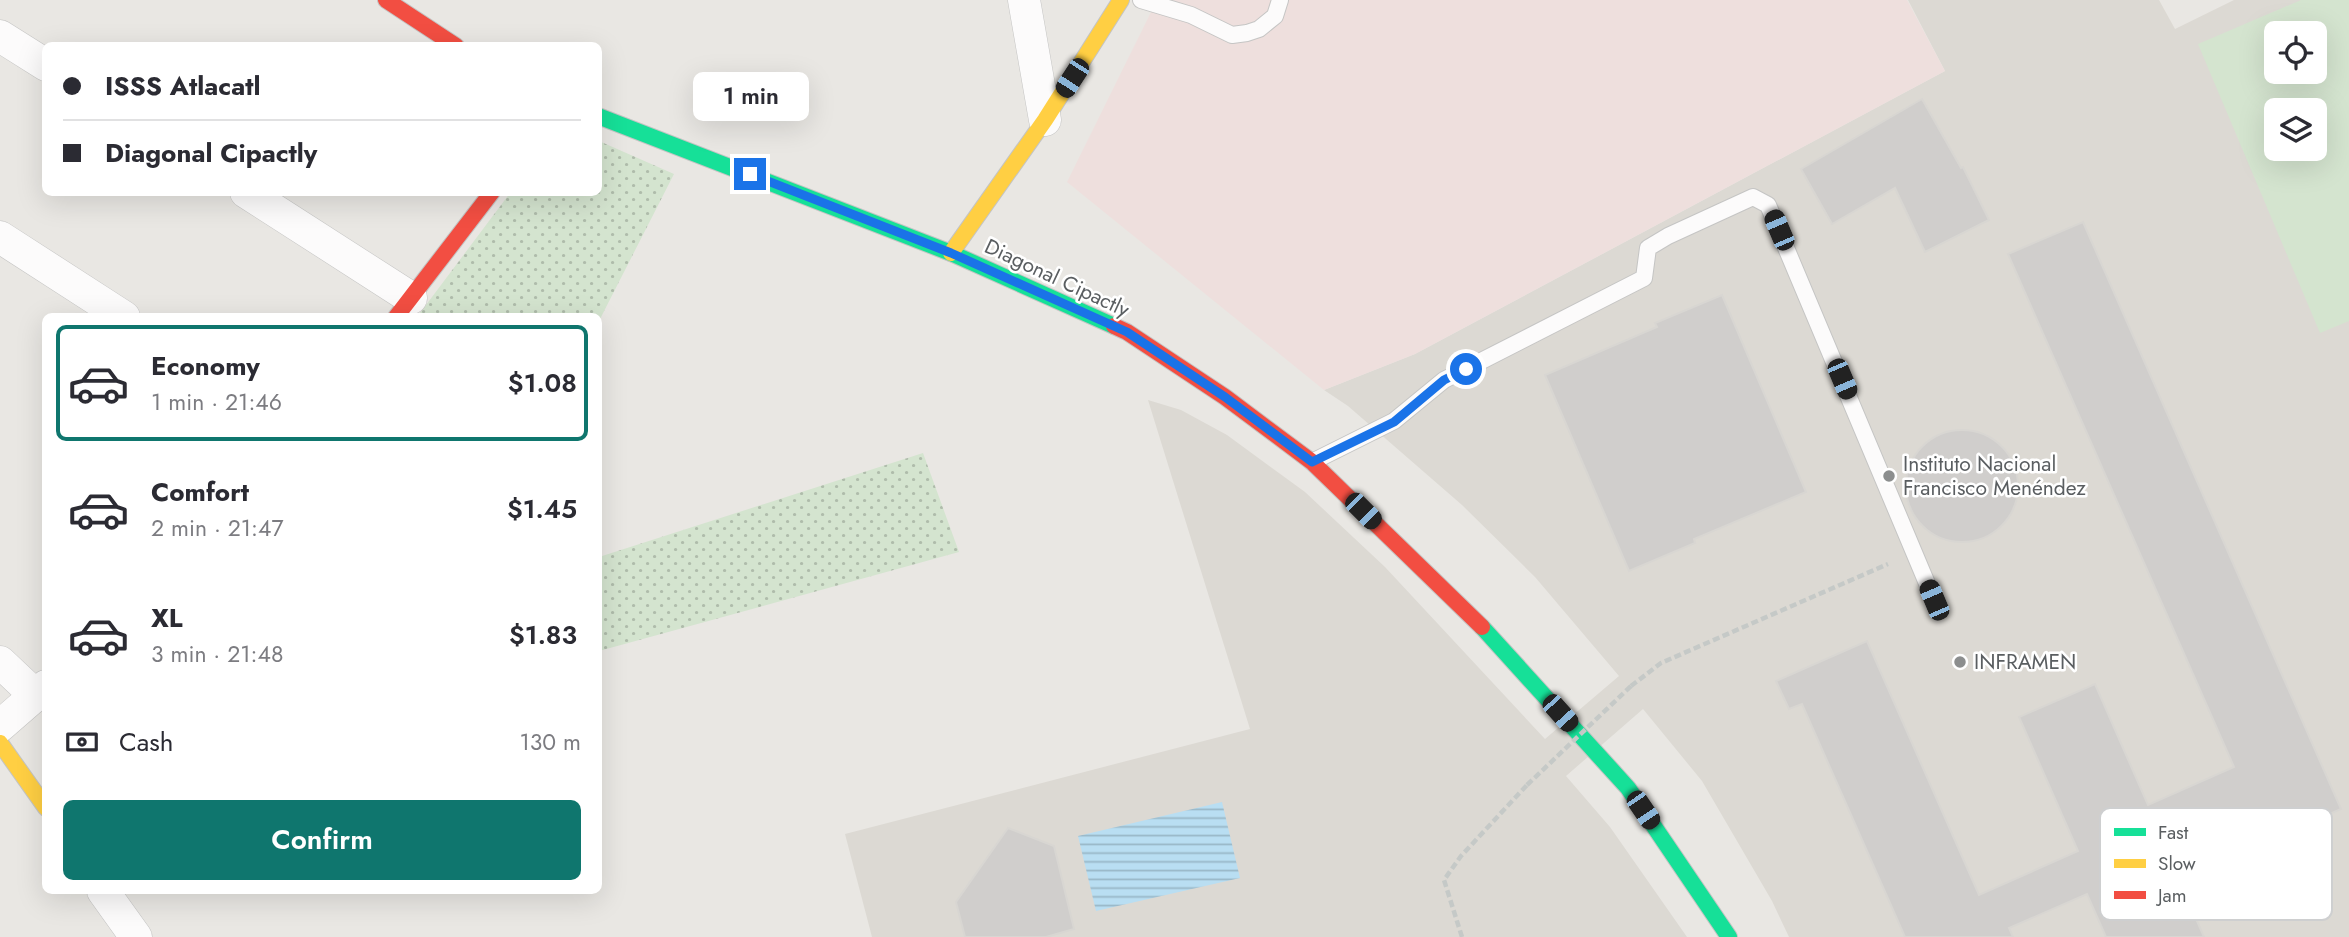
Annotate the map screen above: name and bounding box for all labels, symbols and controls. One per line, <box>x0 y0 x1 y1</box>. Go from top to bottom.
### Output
map controls <box>2264 21 2327 161</box>
button: locate <box>2264 21 2327 84</box>
car <box>1052 55 1093 101</box>
text: ISSS Atlacatl <box>105 67 260 105</box>
callout: 1 min <box>692 72 808 122</box>
text: 1 min <box>723 79 779 113</box>
button: layers <box>2264 98 2327 161</box>
text: Diagonal Cipactly <box>105 134 317 172</box>
route end <box>734 158 766 190</box>
car <box>1762 207 1797 253</box>
street label: Diagonal Cipactly <box>980 231 1135 325</box>
text: Economy <box>151 347 260 385</box>
icon: car <box>67 352 130 415</box>
route start <box>1450 353 1482 385</box>
car <box>1825 356 1860 402</box>
text: $1.08 <box>508 364 577 402</box>
text: 1 min · 21:46 <box>151 385 282 419</box>
place label: Instituto Nacional Francisco Menéndez <box>1903 449 2086 503</box>
marker: Instituto Nacional Francisco Menéndez <box>1881 468 1897 484</box>
text: Comfort <box>151 473 249 511</box>
icon: car <box>67 478 130 541</box>
car <box>1341 489 1386 533</box>
text: $1.45 <box>507 490 577 528</box>
text: 2 min · 21:47 <box>151 511 284 545</box>
car <box>1917 577 1952 623</box>
text: XL <box>151 599 183 637</box>
icon: car <box>67 604 130 667</box>
text: $1.83 <box>509 616 577 654</box>
text: 3 min · 21:48 <box>151 637 283 671</box>
place label: INFRAMEN <box>1974 647 2076 677</box>
marker: INFRAMEN <box>1952 654 1968 670</box>
car <box>1539 690 1582 736</box>
icon: cash <box>63 723 101 761</box>
text: Cash <box>119 723 173 761</box>
text: 130 m <box>519 725 581 759</box>
car <box>1623 787 1664 833</box>
button: Confirm <box>63 800 581 880</box>
legend <box>2100 808 2332 920</box>
text: Fast <box>2158 819 2189 846</box>
text: Slow <box>2158 850 2196 877</box>
text: Jam <box>2155 882 2187 909</box>

